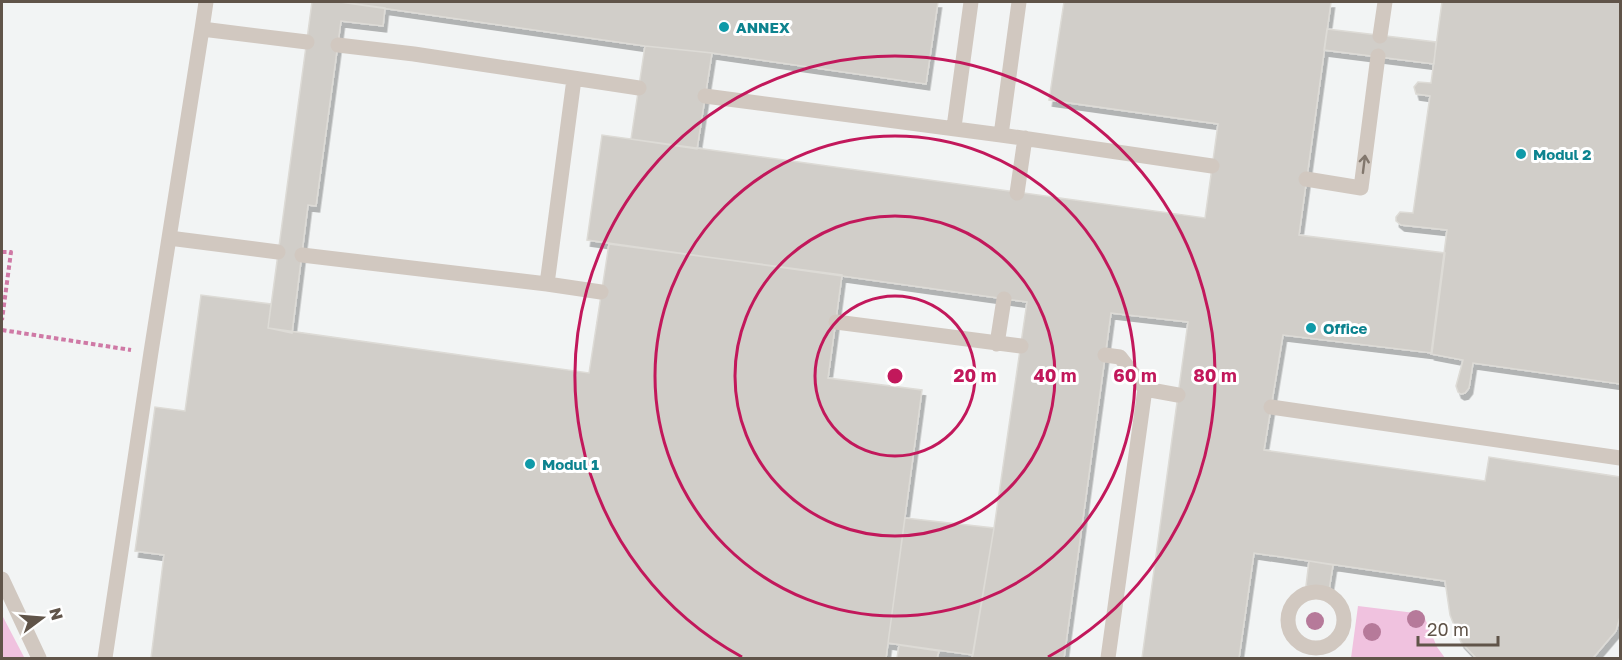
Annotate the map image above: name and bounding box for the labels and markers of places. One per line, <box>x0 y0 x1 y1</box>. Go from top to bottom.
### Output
place label: ANNEX <box>736 18 790 36</box>
marker: ANNEX <box>717 20 731 34</box>
place label: Modul 2 <box>1533 145 1591 163</box>
marker: Modul 2 <box>1514 147 1528 161</box>
place label: Office <box>1323 319 1368 337</box>
marker: Office <box>1304 321 1318 335</box>
centre of rings <box>885 366 905 386</box>
place label: Modul 1 <box>542 455 599 473</box>
marker: Modul 1 <box>523 457 537 471</box>

